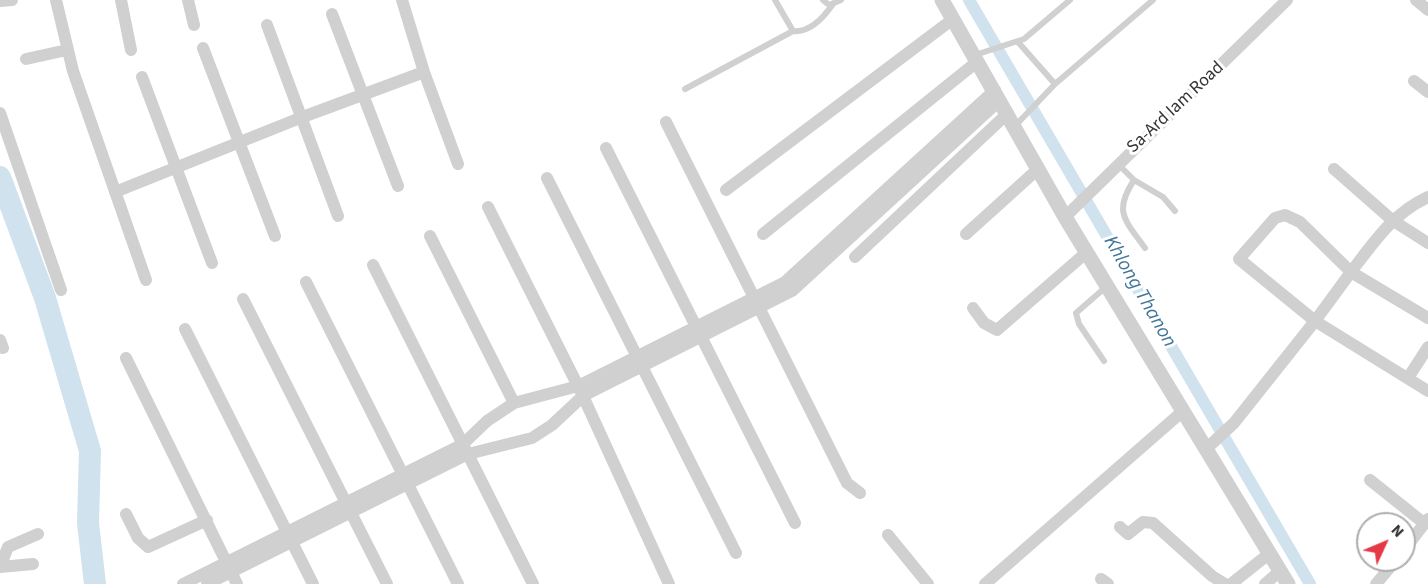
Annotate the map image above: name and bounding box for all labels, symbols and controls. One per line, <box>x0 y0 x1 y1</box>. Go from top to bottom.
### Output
street label: Sa-Ard Iam Road <box>1123 58 1229 158</box>
water label: Khlong Thanon <box>1097 232 1181 352</box>
north arrow <box>1356 512 1416 572</box>
text: N <box>1386 519 1409 542</box>

